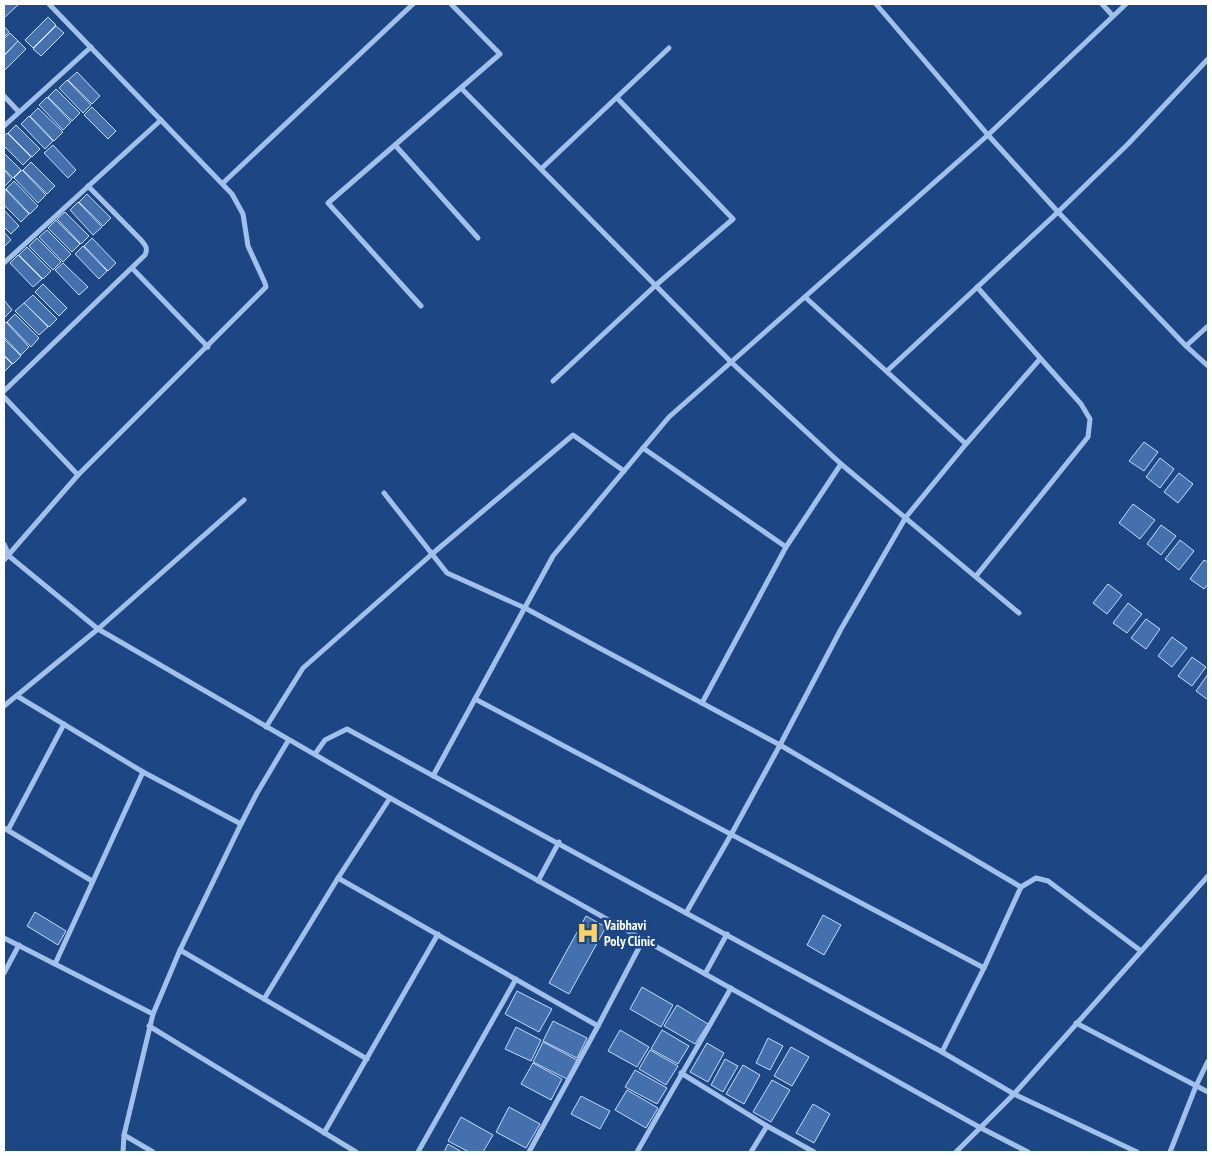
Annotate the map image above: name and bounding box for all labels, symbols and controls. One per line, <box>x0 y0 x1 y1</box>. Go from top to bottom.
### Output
place label: Vaibhavi Poly Clinic <box>603 916 655 950</box>
hospital icon: Vaibhavi Poly Clinic <box>575 920 601 946</box>

